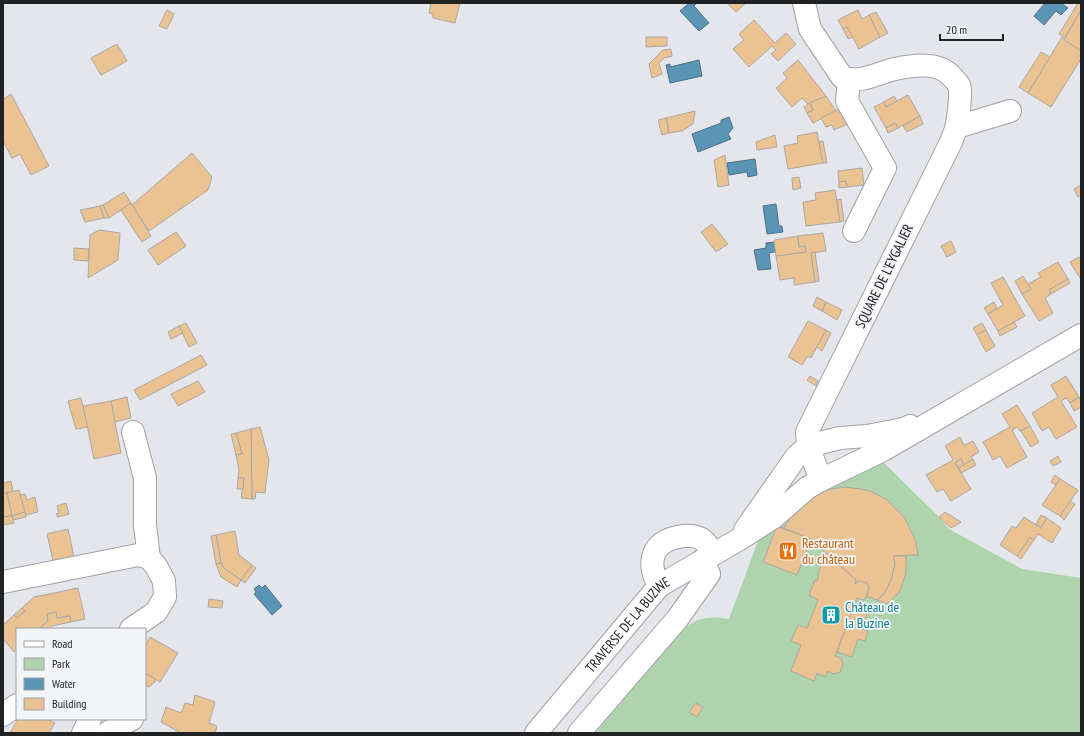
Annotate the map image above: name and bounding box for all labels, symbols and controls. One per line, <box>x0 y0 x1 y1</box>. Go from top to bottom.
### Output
scale bar <box>940 16 1003 42</box>
text: 20 m <box>946 22 967 37</box>
street label: SQUARE DE L'EYGALIER <box>851 221 917 331</box>
place label: Restaurant du château <box>802 534 855 568</box>
restaurant icon: Restaurant du château <box>777 540 799 562</box>
street label: TRAVERSE DE LA BUZINE <box>581 573 673 676</box>
place label: Château de la Buzine <box>845 598 899 632</box>
building icon: Château de la Buzine <box>820 604 842 626</box>
legend <box>16 628 146 720</box>
text: Road <box>52 636 72 651</box>
text: Park <box>52 656 70 671</box>
text: Water <box>52 676 77 691</box>
text: Building <box>52 696 87 711</box>

